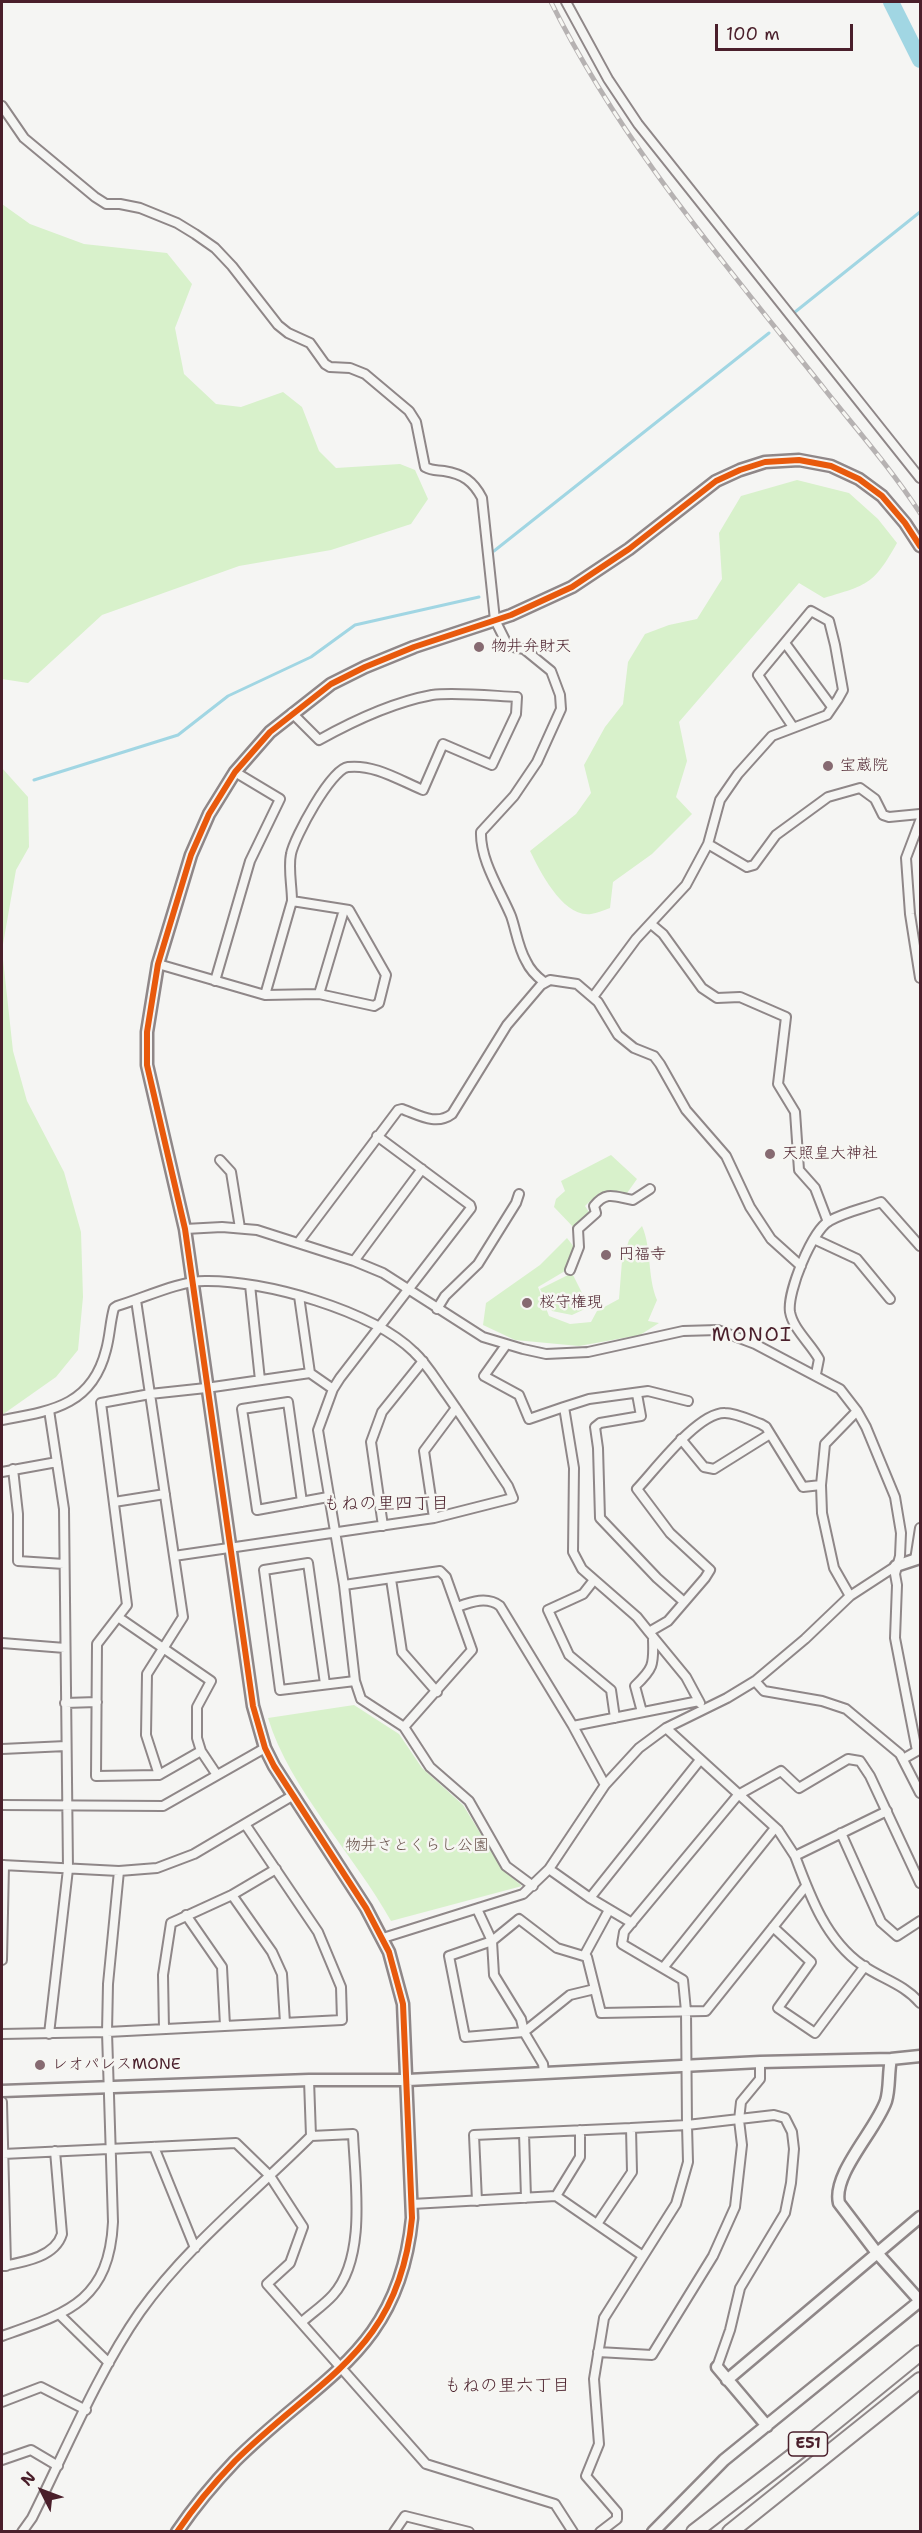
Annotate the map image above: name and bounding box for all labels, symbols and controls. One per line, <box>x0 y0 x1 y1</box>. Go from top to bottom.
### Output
scale bar <box>718 12 856 50</box>
text: 100 m <box>726 22 780 46</box>
place label: 物井弁財天 <box>491 637 571 657</box>
marker: 物井弁財天 <box>472 640 486 654</box>
place label: 宝蔵院 <box>840 756 888 776</box>
marker: 宝蔵院 <box>821 759 835 773</box>
place label: 天照皇大神社 <box>782 1144 878 1164</box>
marker: 天照皇大神社 <box>763 1147 777 1161</box>
place label: 円福寺 <box>618 1245 666 1265</box>
marker: 円福寺 <box>599 1248 613 1262</box>
place label: 桜守権現 <box>539 1293 603 1313</box>
marker: 桜守権現 <box>520 1296 534 1310</box>
district label: MONOI <box>712 1324 792 1348</box>
district label: もねの里四丁目 <box>323 1493 449 1515</box>
park label: 物井さとくらし公園 <box>345 1836 489 1856</box>
place label: レオパレスMONE <box>52 2055 181 2075</box>
marker: レオパレスMONE <box>33 2058 47 2072</box>
district label: もねの里六丁目 <box>444 2375 570 2397</box>
road number: E51 <box>788 2432 828 2456</box>
north arrow <box>12 2461 72 2521</box>
text: N <box>16 2467 40 2490</box>

